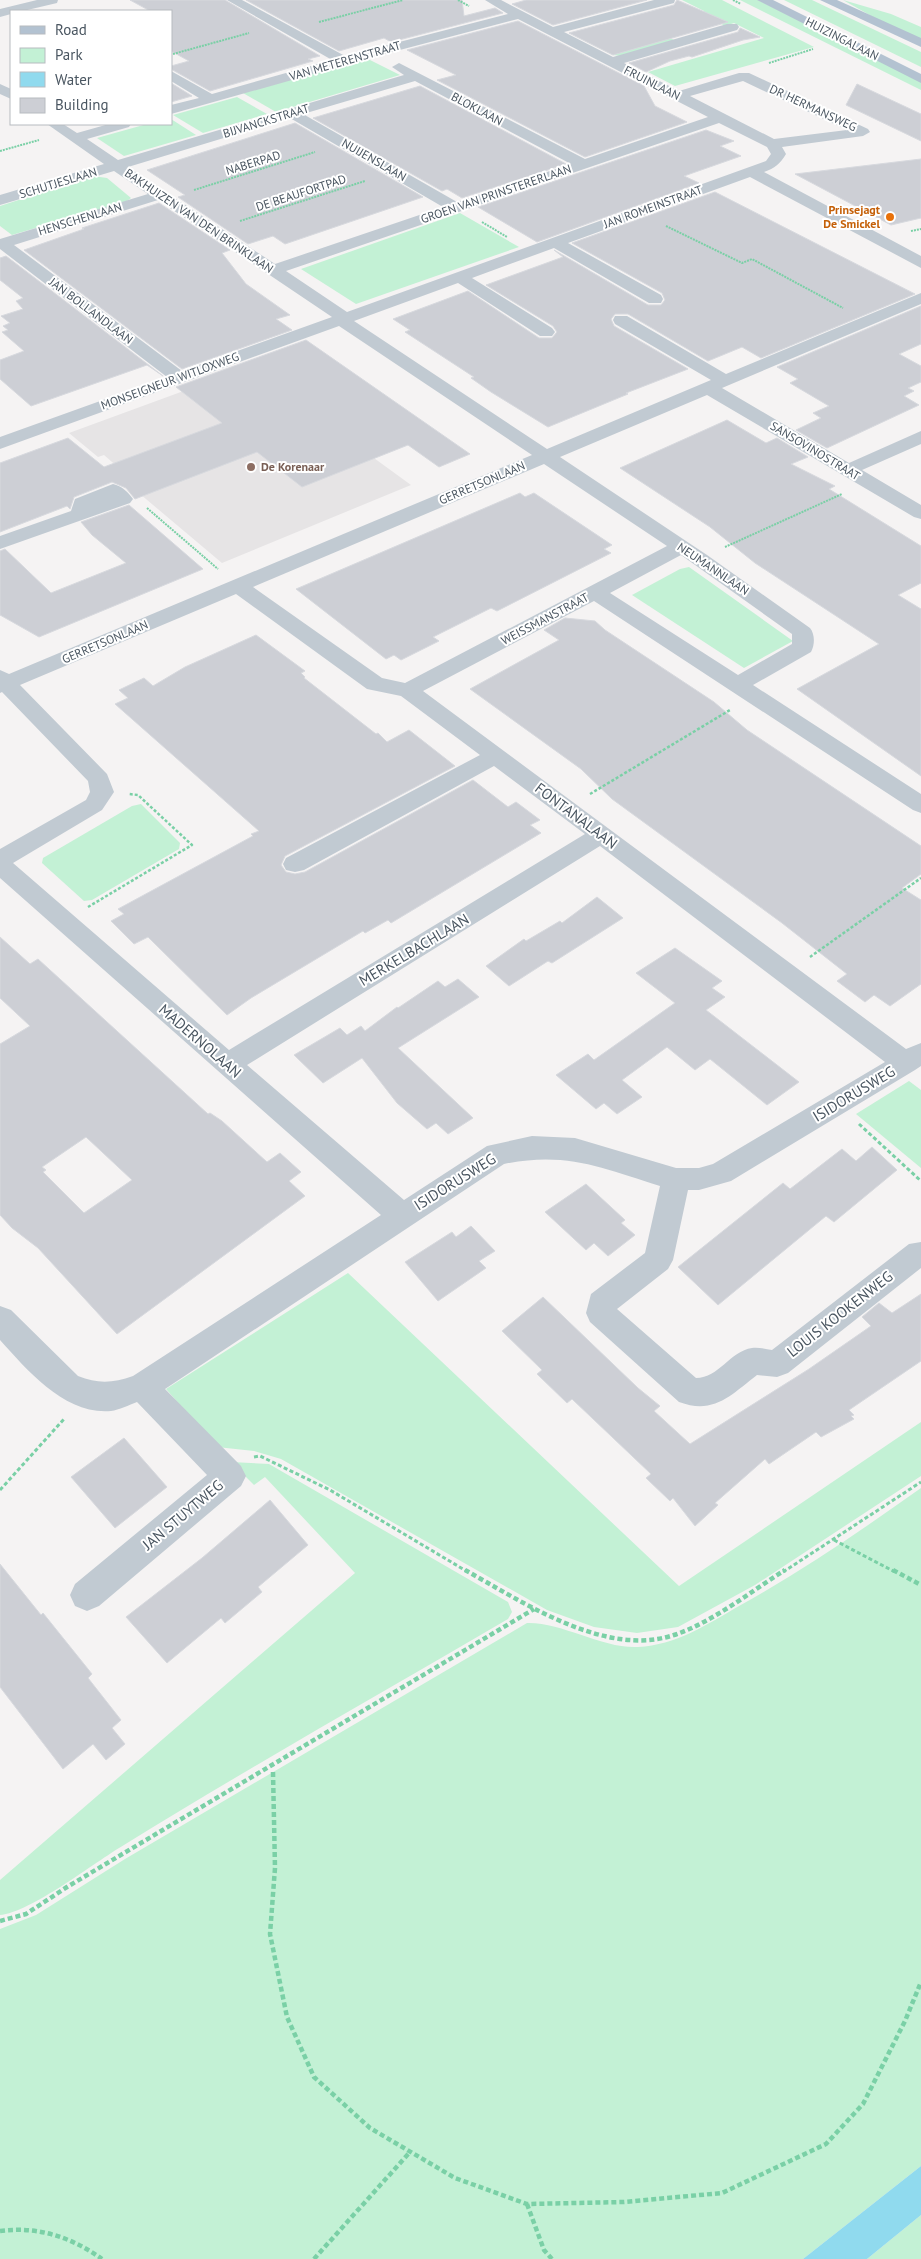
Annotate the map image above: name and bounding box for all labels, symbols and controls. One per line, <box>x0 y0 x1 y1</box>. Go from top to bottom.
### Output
legend <box>10 10 172 125</box>
street label: HUIZINGALAAN <box>803 14 881 63</box>
text: Road <box>55 20 87 39</box>
street label: VAN METERENSTRAAT <box>287 37 403 84</box>
text: Park <box>55 45 83 64</box>
street label: FRUINLAAN <box>622 62 683 103</box>
text: Water <box>55 70 92 89</box>
street label: DR HERMANSWEG <box>767 81 859 134</box>
street label: BLOKLAAN <box>449 89 506 128</box>
text: Building <box>55 95 109 114</box>
street label: BIJVANCKSTRAAT <box>221 100 311 141</box>
street label: NUIJENSLAAN <box>339 135 409 184</box>
street label: NABERPAD <box>224 147 282 178</box>
street label: GROEN VAN PRINSTERERLAAN <box>419 161 573 226</box>
street label: SCHUTJESLAAN <box>17 164 99 201</box>
street label: BAKHUIZEN VAN DEN BRINKLAAN <box>122 165 277 276</box>
street label: DE BEAUFORTPAD <box>254 171 348 214</box>
street label: JAN ROMEINSTRAAT <box>601 182 705 232</box>
street label: HENSCHENLAAN <box>36 199 124 238</box>
place label: Prinsejagt De Smickel <box>823 202 881 231</box>
marker: Prinsejagt De Smickel <box>884 211 896 223</box>
street label: JAN BOLLANDLAAN <box>46 274 136 347</box>
street label: MONSEIGNEUR WITLOXWEG <box>99 348 241 413</box>
street label: SANSOVINOSTRAAT <box>768 418 863 483</box>
street label: GERRETSONLAAN <box>436 458 527 507</box>
place label: De Korenaar <box>261 459 325 474</box>
marker: De Korenaar <box>245 461 257 473</box>
street label: NEUMANNLAAN <box>675 539 752 598</box>
street label: WEISSMANSTRAAT <box>498 589 591 648</box>
street label: GERRETSONLAAN <box>59 617 150 666</box>
street label: FONTANALAAN <box>531 778 621 853</box>
street label: MERKELBACHLAAN <box>355 909 472 990</box>
street label: MADERNOLAAN <box>155 1000 246 1082</box>
street label: ISIDORUSWEG <box>809 1061 899 1126</box>
street label: ISIDORUSWEG <box>410 1149 499 1214</box>
street label: LOUIS KOOKENWEG <box>783 1266 896 1361</box>
street label: JAN STUYTWEG <box>138 1475 227 1555</box>

